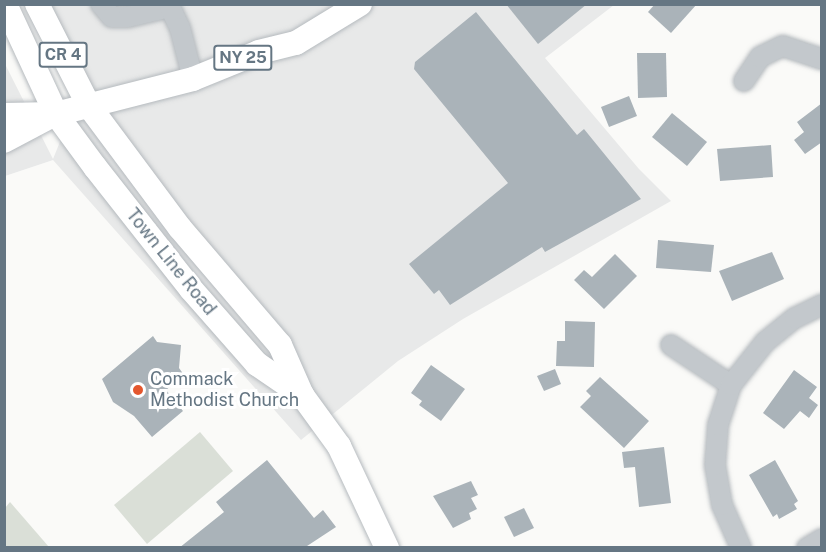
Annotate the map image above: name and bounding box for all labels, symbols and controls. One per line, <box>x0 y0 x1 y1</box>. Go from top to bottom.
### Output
road number: CR 4 <box>38 42 88 68</box>
road number: NY 25 <box>213 45 273 71</box>
street label: Town Line Road <box>121 204 221 320</box>
place label: Commack Methodist Church <box>150 369 299 412</box>
marker: Commack Methodist Church <box>131 383 145 397</box>

